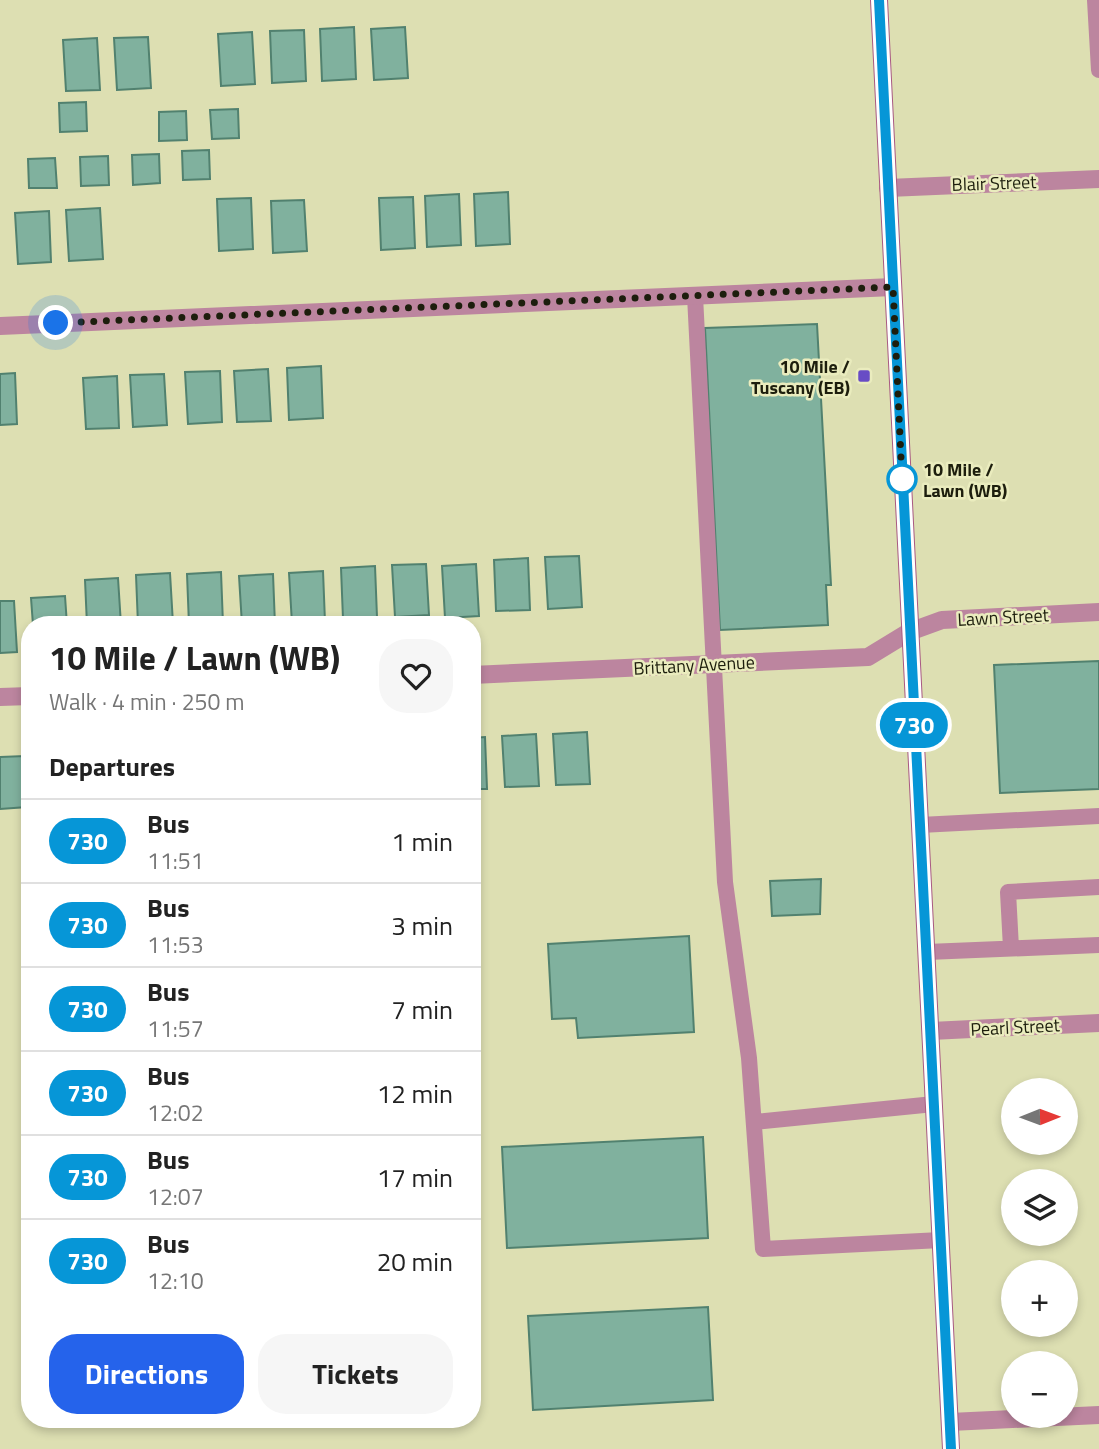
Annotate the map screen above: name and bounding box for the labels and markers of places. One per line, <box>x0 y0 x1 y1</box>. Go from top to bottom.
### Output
place label: 10 Mile / Tuscany (EB) <box>751 353 850 401</box>
marker: 10 Mile / Tuscany (EB) <box>856 368 872 384</box>
place label: 10 Mile / Lawn (WB) <box>923 456 1007 504</box>
marker: 10 Mile / Lawn (WB) <box>887 464 917 494</box>

